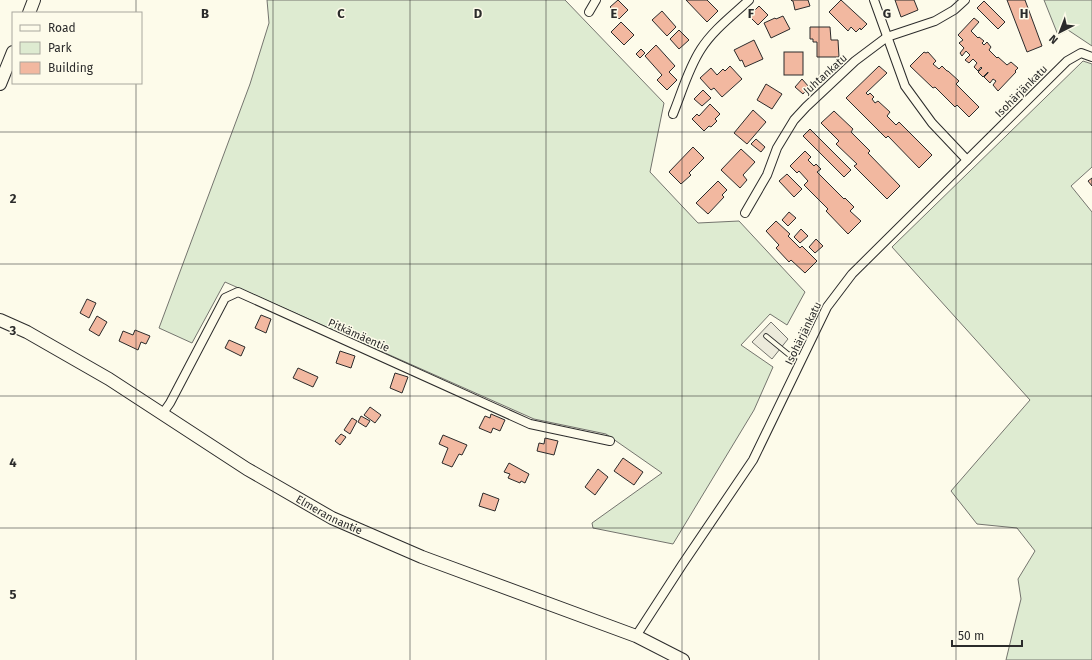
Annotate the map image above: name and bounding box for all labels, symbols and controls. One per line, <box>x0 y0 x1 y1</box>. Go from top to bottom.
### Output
text: B <box>201 6 209 21</box>
text: C <box>337 6 345 21</box>
text: D <box>474 6 483 21</box>
text: E <box>611 6 618 21</box>
text: F <box>748 6 755 21</box>
text: G <box>883 6 891 21</box>
text: H <box>1020 6 1028 21</box>
legend <box>12 12 142 84</box>
north arrow <box>1040 12 1080 52</box>
text: Road <box>48 21 76 35</box>
text: N <box>1047 32 1061 46</box>
text: Park <box>48 41 72 55</box>
street label: Juhtankatu <box>801 51 850 97</box>
text: Building <box>48 61 94 75</box>
street label: Isohärjänkatu <box>992 62 1050 120</box>
text: 2 <box>10 191 17 206</box>
street label: Isohärjänkatu <box>783 299 824 367</box>
street label: Pitkämäentie <box>326 316 392 355</box>
text: 3 <box>9 323 17 338</box>
text: 4 <box>9 455 17 470</box>
street label: Elmerannantie <box>294 493 364 537</box>
text: 5 <box>10 587 17 602</box>
scale bar <box>952 622 1022 648</box>
text: 50 m <box>958 629 984 643</box>

